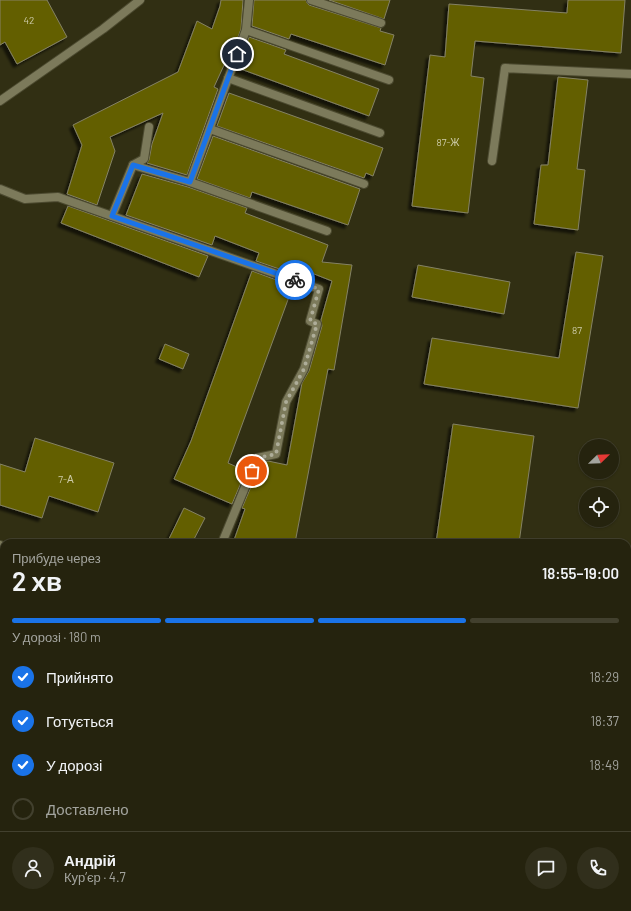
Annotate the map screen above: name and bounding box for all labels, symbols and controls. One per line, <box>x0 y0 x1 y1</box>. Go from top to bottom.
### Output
house number: 42 <box>24 14 34 26</box>
pin <box>220 37 254 71</box>
icon: home <box>226 43 248 65</box>
house number: 87-Ж <box>436 136 460 148</box>
courier <box>275 260 315 300</box>
icon: bike <box>284 269 306 291</box>
house number: 87 <box>572 324 582 336</box>
north arrow <box>579 439 619 479</box>
map controls <box>579 439 619 527</box>
pin <box>235 454 269 488</box>
icon: bag <box>241 460 263 482</box>
house number: 7-А <box>58 473 74 485</box>
button: locate <box>579 487 619 527</box>
text: Прибуде через <box>12 550 101 566</box>
text: 18:55–19:00 <box>542 564 619 582</box>
text: 2 хв <box>12 565 62 596</box>
text: У дорозі · 180 m <box>12 629 101 645</box>
icon: check <box>12 666 34 688</box>
text: Прийнято <box>46 668 113 686</box>
text: 18:29 <box>590 669 619 685</box>
icon: check <box>12 710 34 732</box>
text: Готується <box>46 712 114 730</box>
text: 18:37 <box>590 713 619 729</box>
icon: check <box>12 754 34 776</box>
text: У дорозі <box>46 756 102 774</box>
text: 18:49 <box>589 757 619 773</box>
text: Доставлено <box>46 800 129 818</box>
button: person <box>12 847 54 889</box>
button: chat <box>525 847 567 889</box>
button: phone <box>577 847 619 889</box>
text: Андрій <box>64 851 116 869</box>
text: Кур’єр · 4.7 <box>64 869 126 885</box>

